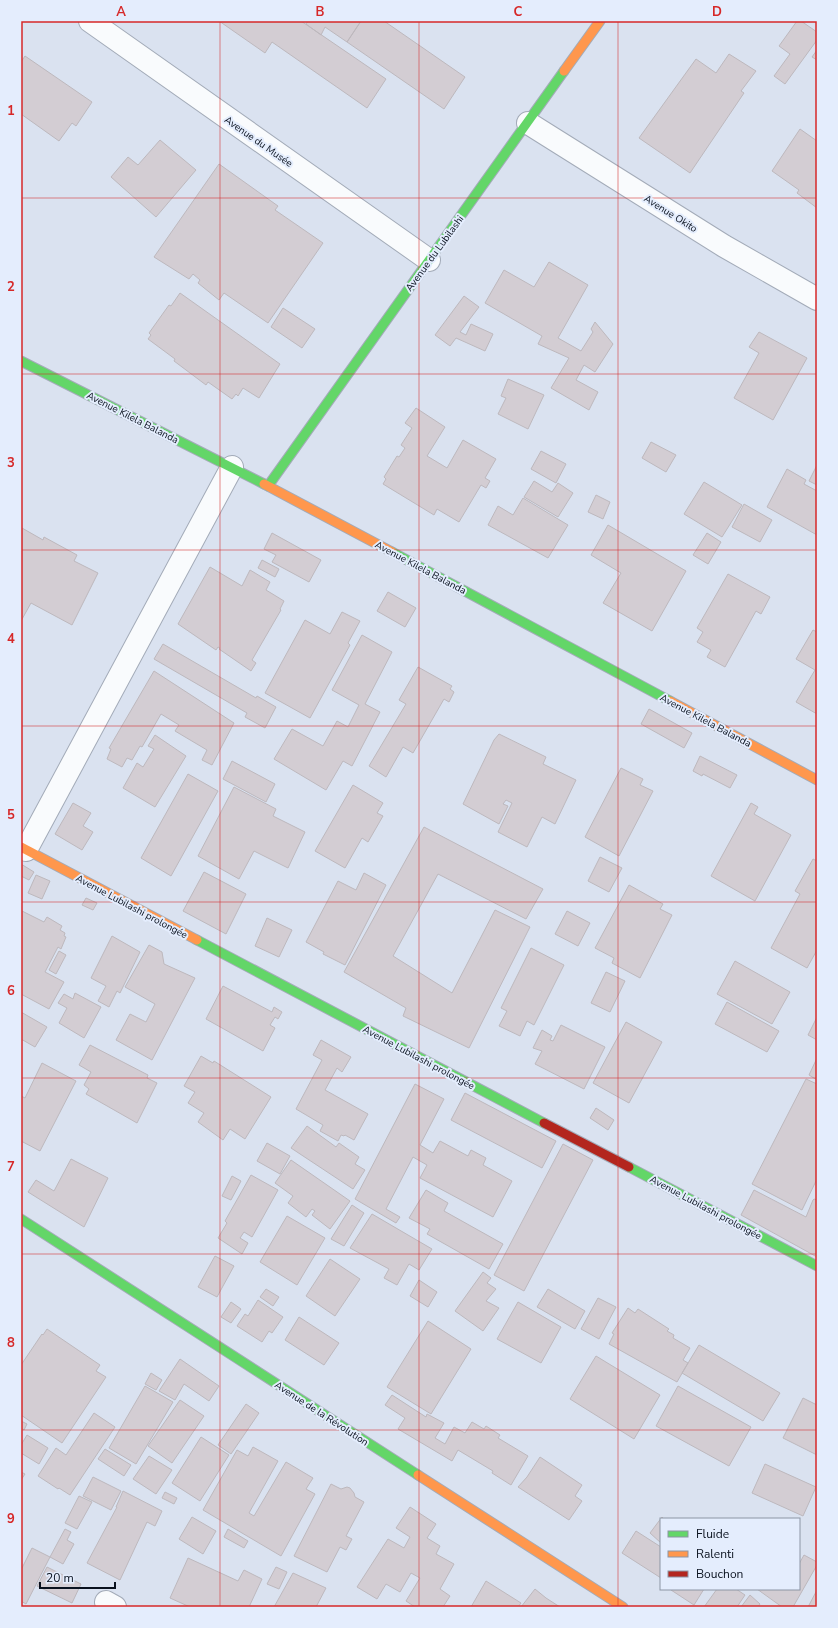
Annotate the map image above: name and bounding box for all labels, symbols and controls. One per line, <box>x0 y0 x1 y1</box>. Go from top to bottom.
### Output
text: A <box>116 3 126 21</box>
text: B <box>316 3 325 21</box>
text: C <box>514 3 523 21</box>
text: D <box>712 3 722 21</box>
text: 1 <box>7 102 15 120</box>
street label: Avenue du Musée <box>222 113 295 171</box>
street label: Avenue Okito <box>641 192 700 236</box>
street label: Avenue du Lubilashi <box>402 213 467 294</box>
text: 2 <box>7 278 15 296</box>
street label: Avenue Kilela Balanda <box>84 389 181 447</box>
text: 3 <box>7 454 15 472</box>
street label: Avenue Kilela Balanda <box>372 538 469 598</box>
text: 4 <box>7 630 15 648</box>
street label: Avenue Kilela Balanda <box>657 691 754 751</box>
text: 5 <box>7 806 15 824</box>
street label: Avenue Lubilashi prolongée <box>73 871 190 942</box>
text: 6 <box>7 982 15 1000</box>
street label: Avenue Lubilashi prolongée <box>360 1022 477 1093</box>
text: 7 <box>7 1158 15 1176</box>
street label: Avenue Lubilashi prolongée <box>647 1172 764 1243</box>
text: 8 <box>7 1334 15 1352</box>
street label: Avenue de la Révolution <box>272 1378 371 1449</box>
text: 9 <box>7 1510 15 1528</box>
legend <box>660 1518 800 1590</box>
text: Fluide <box>696 1526 729 1542</box>
text: Ralenti <box>696 1546 734 1562</box>
scale bar <box>40 1564 115 1590</box>
text: Bouchon <box>696 1566 743 1582</box>
text: 20 m <box>46 1570 74 1586</box>

